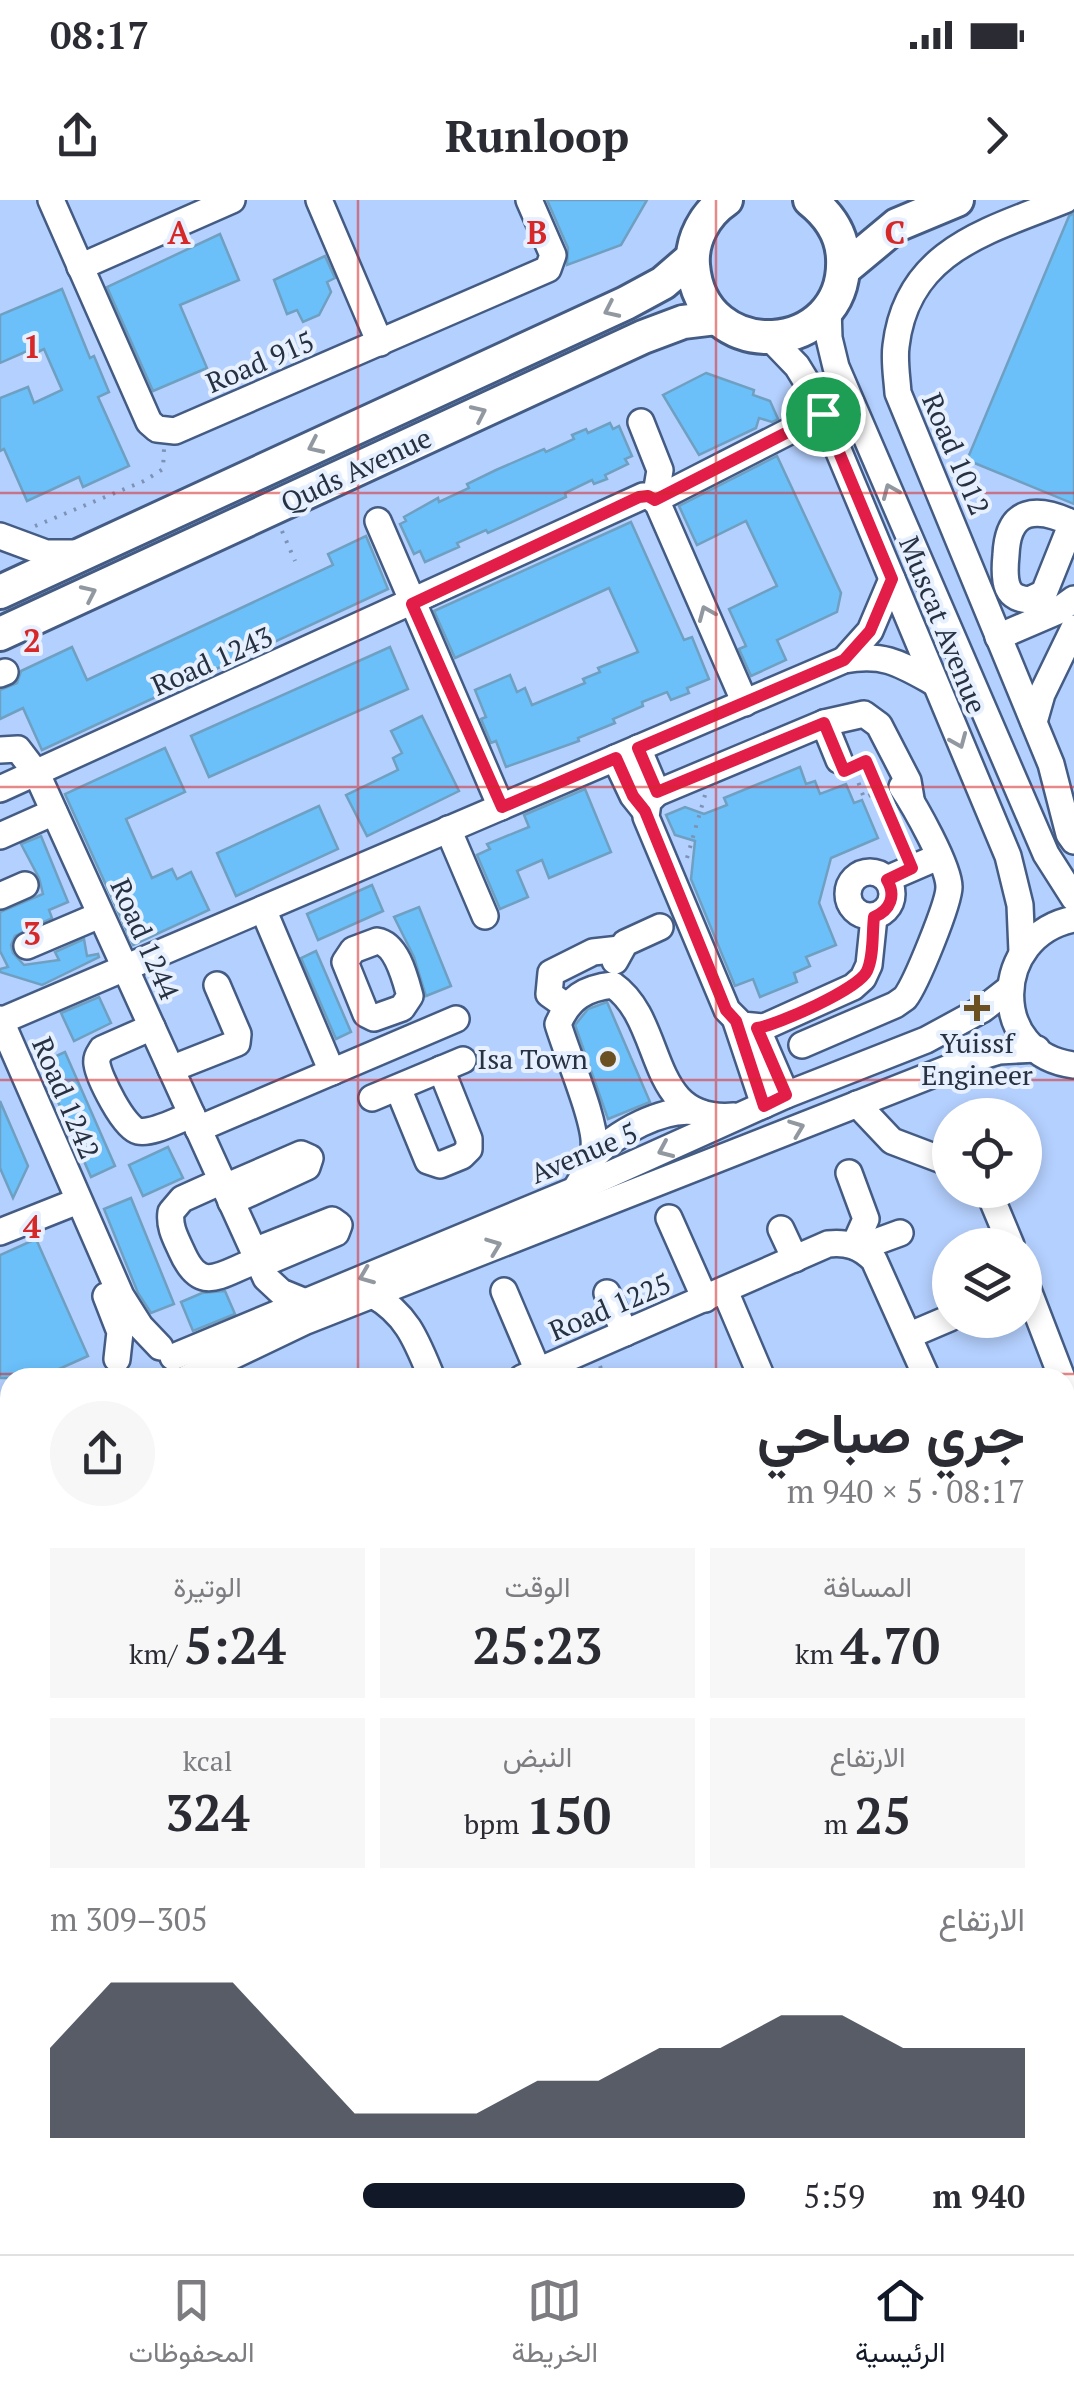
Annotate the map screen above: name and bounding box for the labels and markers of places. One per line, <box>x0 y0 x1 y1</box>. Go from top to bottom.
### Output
pin <box>781 372 866 457</box>
marker: Yuissf Engineer <box>964 995 990 1021</box>
place label: Yuissf Engineer <box>921 1024 1033 1093</box>
place label: Isa Town <box>477 1040 588 1077</box>
marker: Isa Town <box>597 1048 619 1070</box>

